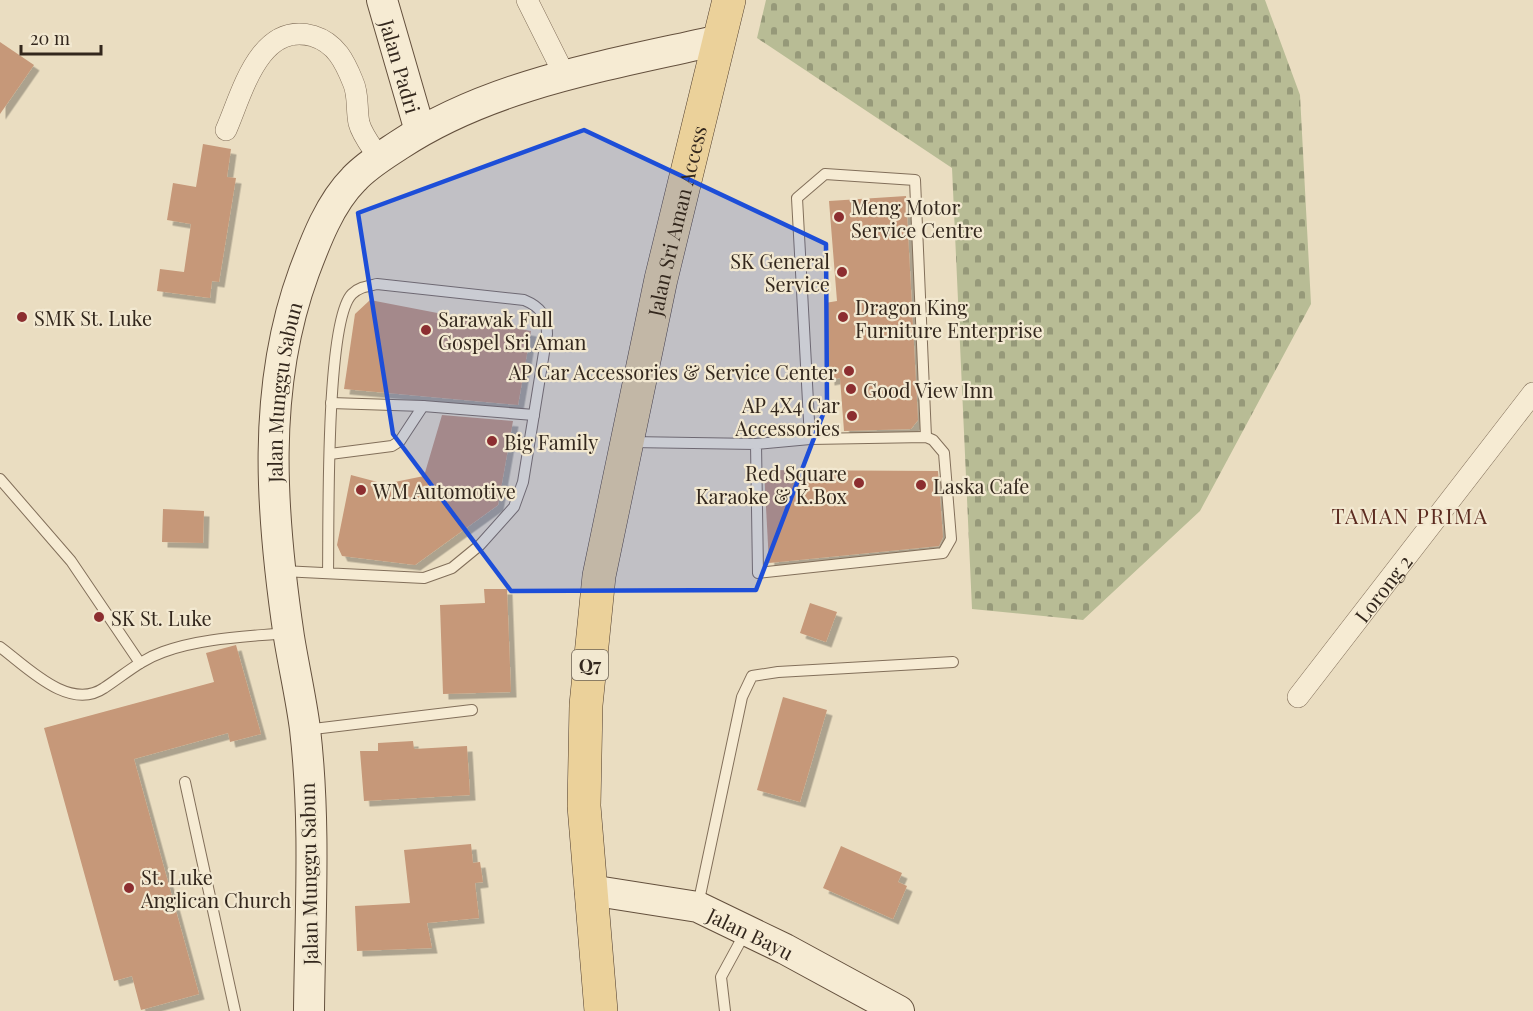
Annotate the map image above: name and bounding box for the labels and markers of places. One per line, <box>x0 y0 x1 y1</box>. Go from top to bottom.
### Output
place label: Meng Motor Service Centre <box>851 193 983 243</box>
marker: Meng Motor Service Centre <box>832 210 846 224</box>
place label: SK General Service <box>730 247 830 297</box>
marker: SK General Service <box>835 265 849 279</box>
place label: Dragon King Furniture Enterprise <box>855 293 1043 343</box>
place label: SMK St. Luke <box>34 304 152 331</box>
place label: Sarawak Full Gospel Sri Aman <box>438 305 587 355</box>
marker: SMK St. Luke <box>15 310 29 324</box>
marker: Dragon King Furniture Enterprise <box>836 310 850 324</box>
marker: Sarawak Full Gospel Sri Aman <box>419 323 433 337</box>
place label: AP Car Accessories & Service Center <box>507 358 837 385</box>
marker: AP Car Accessories & Service Center <box>842 364 856 378</box>
place label: Good View Inn <box>863 376 993 403</box>
marker: Good View Inn <box>844 382 858 396</box>
place label: AP 4X4 Car Accessories <box>734 391 840 441</box>
marker: AP 4X4 Car Accessories <box>845 409 859 423</box>
place label: Big Family <box>504 428 598 455</box>
marker: Big Family <box>485 434 499 448</box>
place label: Red Square Karaoke & K.Box <box>695 459 848 509</box>
place label: Laska Cafe <box>933 472 1029 499</box>
marker: Red Square Karaoke & K.Box <box>852 476 866 490</box>
place label: WM Automotive <box>372 477 516 504</box>
marker: Laska Cafe <box>914 478 928 492</box>
marker: WM Automotive <box>354 483 368 497</box>
place label: SK St. Luke <box>111 604 212 631</box>
marker: SK St. Luke <box>92 610 106 624</box>
place label: St. Luke Anglican Church <box>140 863 291 913</box>
marker: St. Luke Anglican Church <box>122 881 136 895</box>

